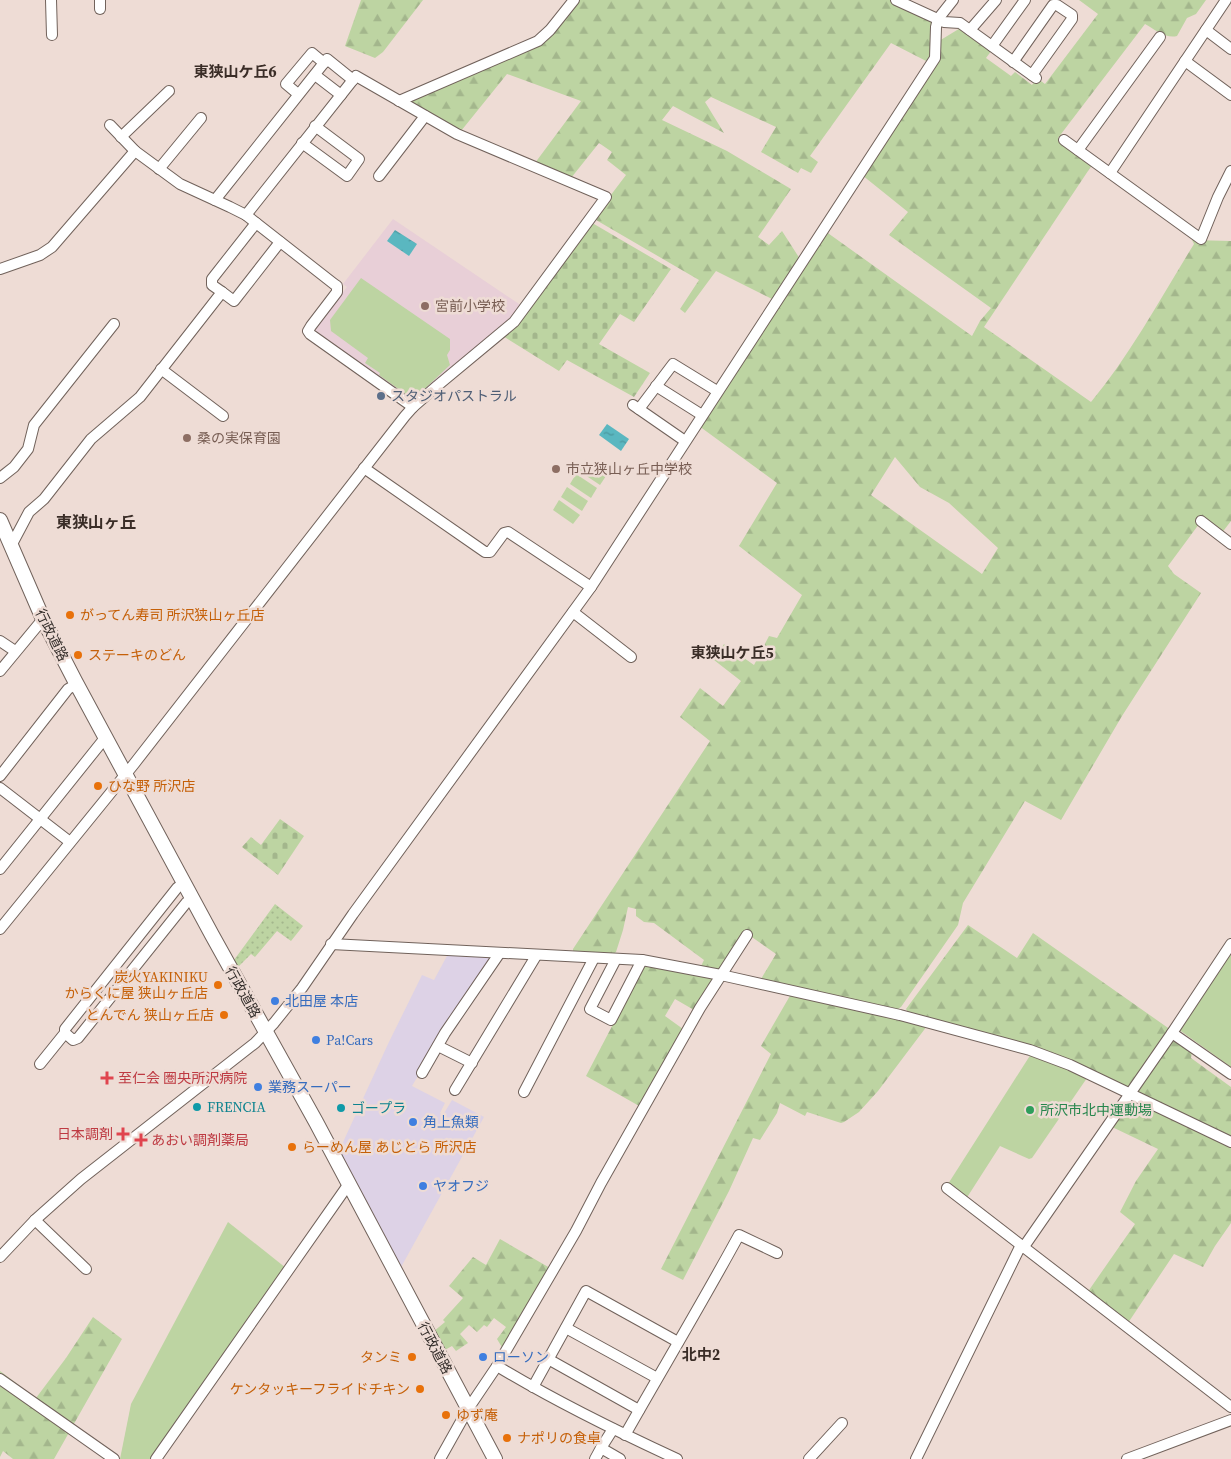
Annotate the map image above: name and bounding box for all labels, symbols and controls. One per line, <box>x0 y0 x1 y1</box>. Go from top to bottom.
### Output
district label: 東狭山ケ丘6 <box>193 61 277 82</box>
place label: 宮前小学校 <box>435 296 505 316</box>
marker: 宮前小学校 <box>419 300 431 312</box>
place label: スタジオパストラル <box>391 386 517 406</box>
marker: スタジオパストラル <box>375 390 387 402</box>
place label: 桑の実保育園 <box>197 428 281 448</box>
marker: 桑の実保育園 <box>181 432 193 444</box>
place label: 市立狭山ヶ丘中学校 <box>566 459 692 479</box>
marker: 市立狭山ヶ丘中学校 <box>550 463 562 475</box>
district label: 東狭山ヶ丘 <box>56 511 136 533</box>
street label: 行政道路 <box>31 605 73 665</box>
place label: がってん寿司 所沢狭山ヶ丘店 <box>80 605 265 625</box>
marker: がってん寿司 所沢狭山ヶ丘店 <box>64 609 76 621</box>
district label: 東狭山ケ丘5 <box>690 642 774 663</box>
place label: ステーキのどん <box>88 645 186 665</box>
marker: ステーキのどん <box>72 649 84 661</box>
place label: ひな野 所沢店 <box>108 776 195 796</box>
marker: ひな野 所沢店 <box>92 780 104 792</box>
street label: 行政道路 <box>221 963 265 1021</box>
place label: 炭火YAKINIKU からくに屋 狭山ヶ丘店 <box>65 967 208 1003</box>
marker: 炭火YAKINIKU からくに屋 狭山ヶ丘店 <box>212 979 224 991</box>
place label: 北田屋 本店 <box>285 991 358 1011</box>
marker: 北田屋 本店 <box>269 995 281 1007</box>
place label: とんでん 狭山ヶ丘店 <box>85 1005 214 1025</box>
marker: とんでん 狭山ヶ丘店 <box>218 1009 230 1021</box>
place label: Pa!Cars <box>326 1030 373 1050</box>
marker: Pa!Cars <box>310 1034 322 1046</box>
place label: 至仁会 圏央所沢病院 <box>118 1068 247 1088</box>
marker: 至仁会 圏央所沢病院 <box>100 1071 114 1085</box>
place label: 業務スーパー <box>268 1077 352 1097</box>
marker: 業務スーパー <box>252 1081 264 1093</box>
place label: FRENCIA <box>207 1097 267 1117</box>
place label: ゴープラ <box>351 1098 406 1118</box>
place label: 所沢市北中運動場 <box>1040 1100 1152 1120</box>
marker: FRENCIA <box>191 1101 203 1113</box>
marker: ゴープラ <box>335 1102 347 1114</box>
marker: 所沢市北中運動場 <box>1024 1104 1036 1116</box>
place label: 角上魚類 <box>423 1112 479 1132</box>
marker: 角上魚類 <box>407 1116 419 1128</box>
place label: 日本調剤 <box>57 1124 113 1144</box>
marker: 日本調剤 <box>117 1128 129 1140</box>
place label: あおい調剤薬局 <box>151 1130 249 1150</box>
marker: あおい調剤薬局 <box>135 1134 147 1146</box>
place label: らーめん屋 あじとら 所沢店 <box>302 1137 477 1157</box>
marker: らーめん屋 あじとら 所沢店 <box>286 1141 298 1153</box>
place label: ヤオフジ <box>433 1176 489 1196</box>
marker: ヤオフジ <box>417 1180 429 1192</box>
street label: 行政道路 <box>413 1319 457 1377</box>
district label: 北中2 <box>682 1344 720 1365</box>
place label: タンミ <box>360 1347 402 1367</box>
place label: ローソン <box>493 1347 549 1367</box>
marker: タンミ <box>406 1351 418 1363</box>
marker: ローソン <box>477 1351 489 1363</box>
place label: ケンタッキーフライドチキン <box>230 1379 410 1399</box>
marker: ケンタッキーフライドチキン <box>414 1383 426 1395</box>
place label: ゆず庵 <box>456 1405 498 1425</box>
marker: ゆず庵 <box>440 1409 452 1421</box>
place label: ナポリの食卓 <box>517 1428 601 1448</box>
marker: ナポリの食卓 <box>501 1432 513 1444</box>

